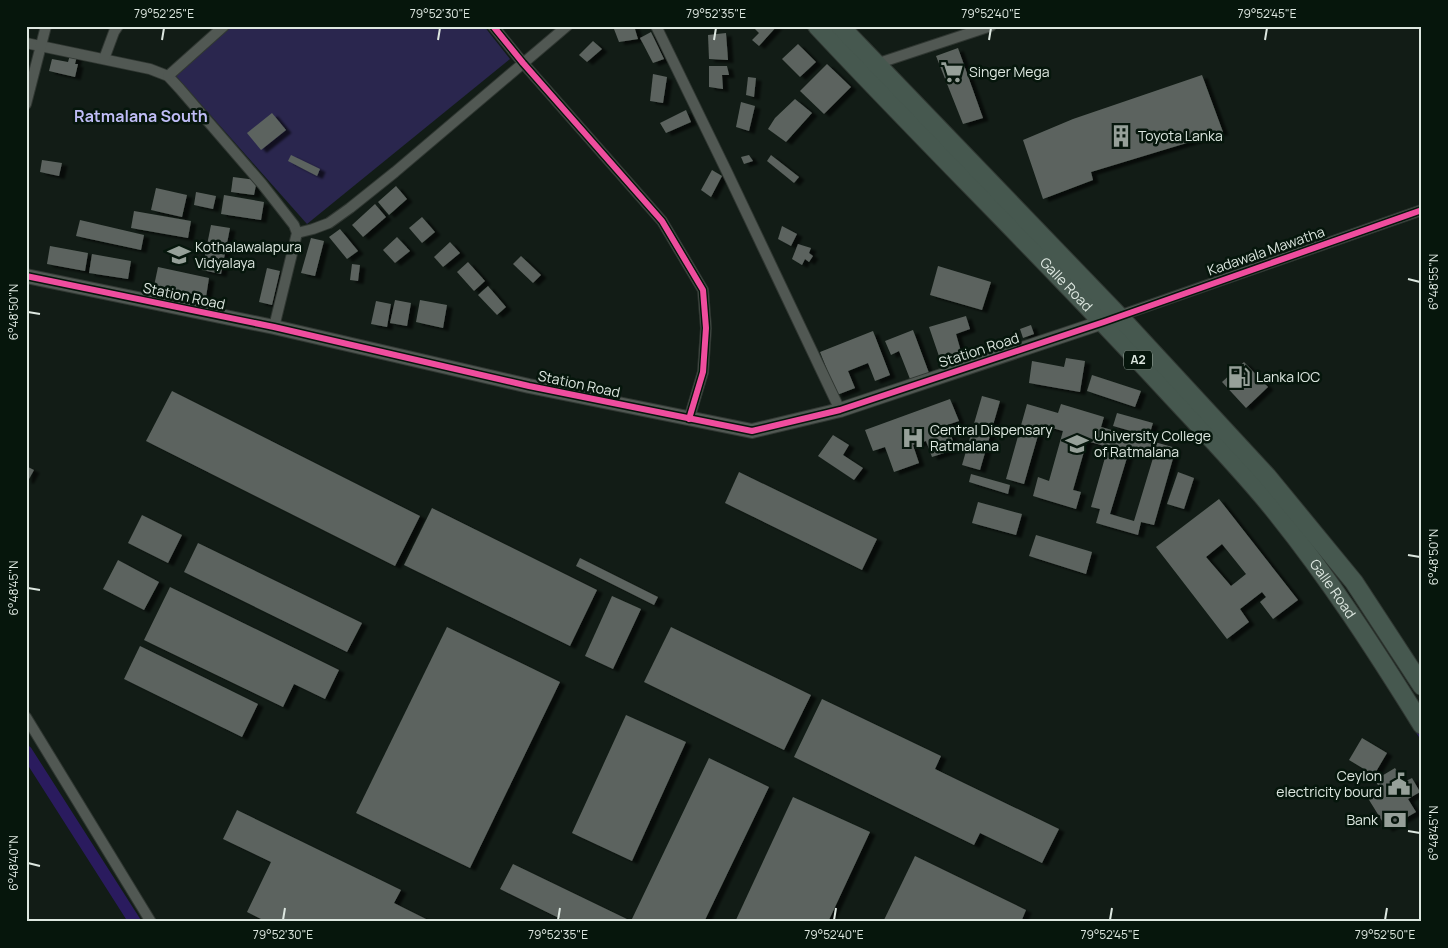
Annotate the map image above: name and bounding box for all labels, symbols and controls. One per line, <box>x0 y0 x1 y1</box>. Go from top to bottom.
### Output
text: 79°52'25"E <box>134 5 194 22</box>
text: 79°52'30"E <box>410 5 470 22</box>
text: 79°52'35"E <box>686 5 746 22</box>
text: 79°52'40"E <box>961 5 1021 22</box>
text: 79°52'45"E <box>1238 5 1297 22</box>
supermarket icon: Singer Mega <box>939 59 965 85</box>
place label: Singer Mega <box>969 62 1050 81</box>
district label: Ratmalana South <box>74 105 208 127</box>
building icon: Toyota Lanka <box>1108 123 1134 149</box>
place label: Toyota Lanka <box>1138 126 1223 145</box>
street label: Kadawala Mawatha <box>1205 222 1327 280</box>
place label: Kothalawalapura Vidyalaya <box>195 237 302 272</box>
school or university icon: Kothalawalapura Vidyalaya <box>166 242 192 268</box>
street label: Galle Road <box>1036 253 1097 315</box>
text: 6°48'55"N <box>1425 254 1442 310</box>
street label: Station Road <box>141 278 227 313</box>
text: 6°48'50"N <box>5 284 22 340</box>
street label: Station Road <box>936 328 1021 371</box>
road number: A2 <box>1124 350 1152 370</box>
fuel station icon: Lanka IOC <box>1226 364 1252 390</box>
street label: Station Road <box>536 366 622 401</box>
place label: Lanka IOC <box>1256 367 1320 386</box>
place label: Central Dispensary Ratmalana <box>930 420 1053 455</box>
hospital icon: Central Dispensary Ratmalana <box>900 425 926 451</box>
place label: University College of Ratmalana <box>1094 426 1211 461</box>
school or university icon: University College of Ratmalana <box>1064 431 1090 457</box>
text: 6°48'50"N <box>1425 529 1442 585</box>
street label: Galle Road <box>1306 555 1361 622</box>
text: 6°48'45"N <box>5 561 22 615</box>
place label: Ceylon electricity bourd <box>1276 766 1382 801</box>
public building icon: Ceylon electricity bourd <box>1386 771 1412 797</box>
text: 6°48'45"N <box>1425 806 1442 860</box>
bank icon: Bank <box>1382 807 1408 833</box>
place label: Bank <box>1346 810 1379 829</box>
text: 6°48'40"N <box>5 835 22 891</box>
text: 79°52'30"E <box>253 926 313 943</box>
text: 79°52'35"E <box>528 926 588 943</box>
text: 79°52'40"E <box>804 926 864 943</box>
text: 79°52'45"E <box>1081 926 1140 943</box>
text: 79°52'50"E <box>1355 926 1415 943</box>

